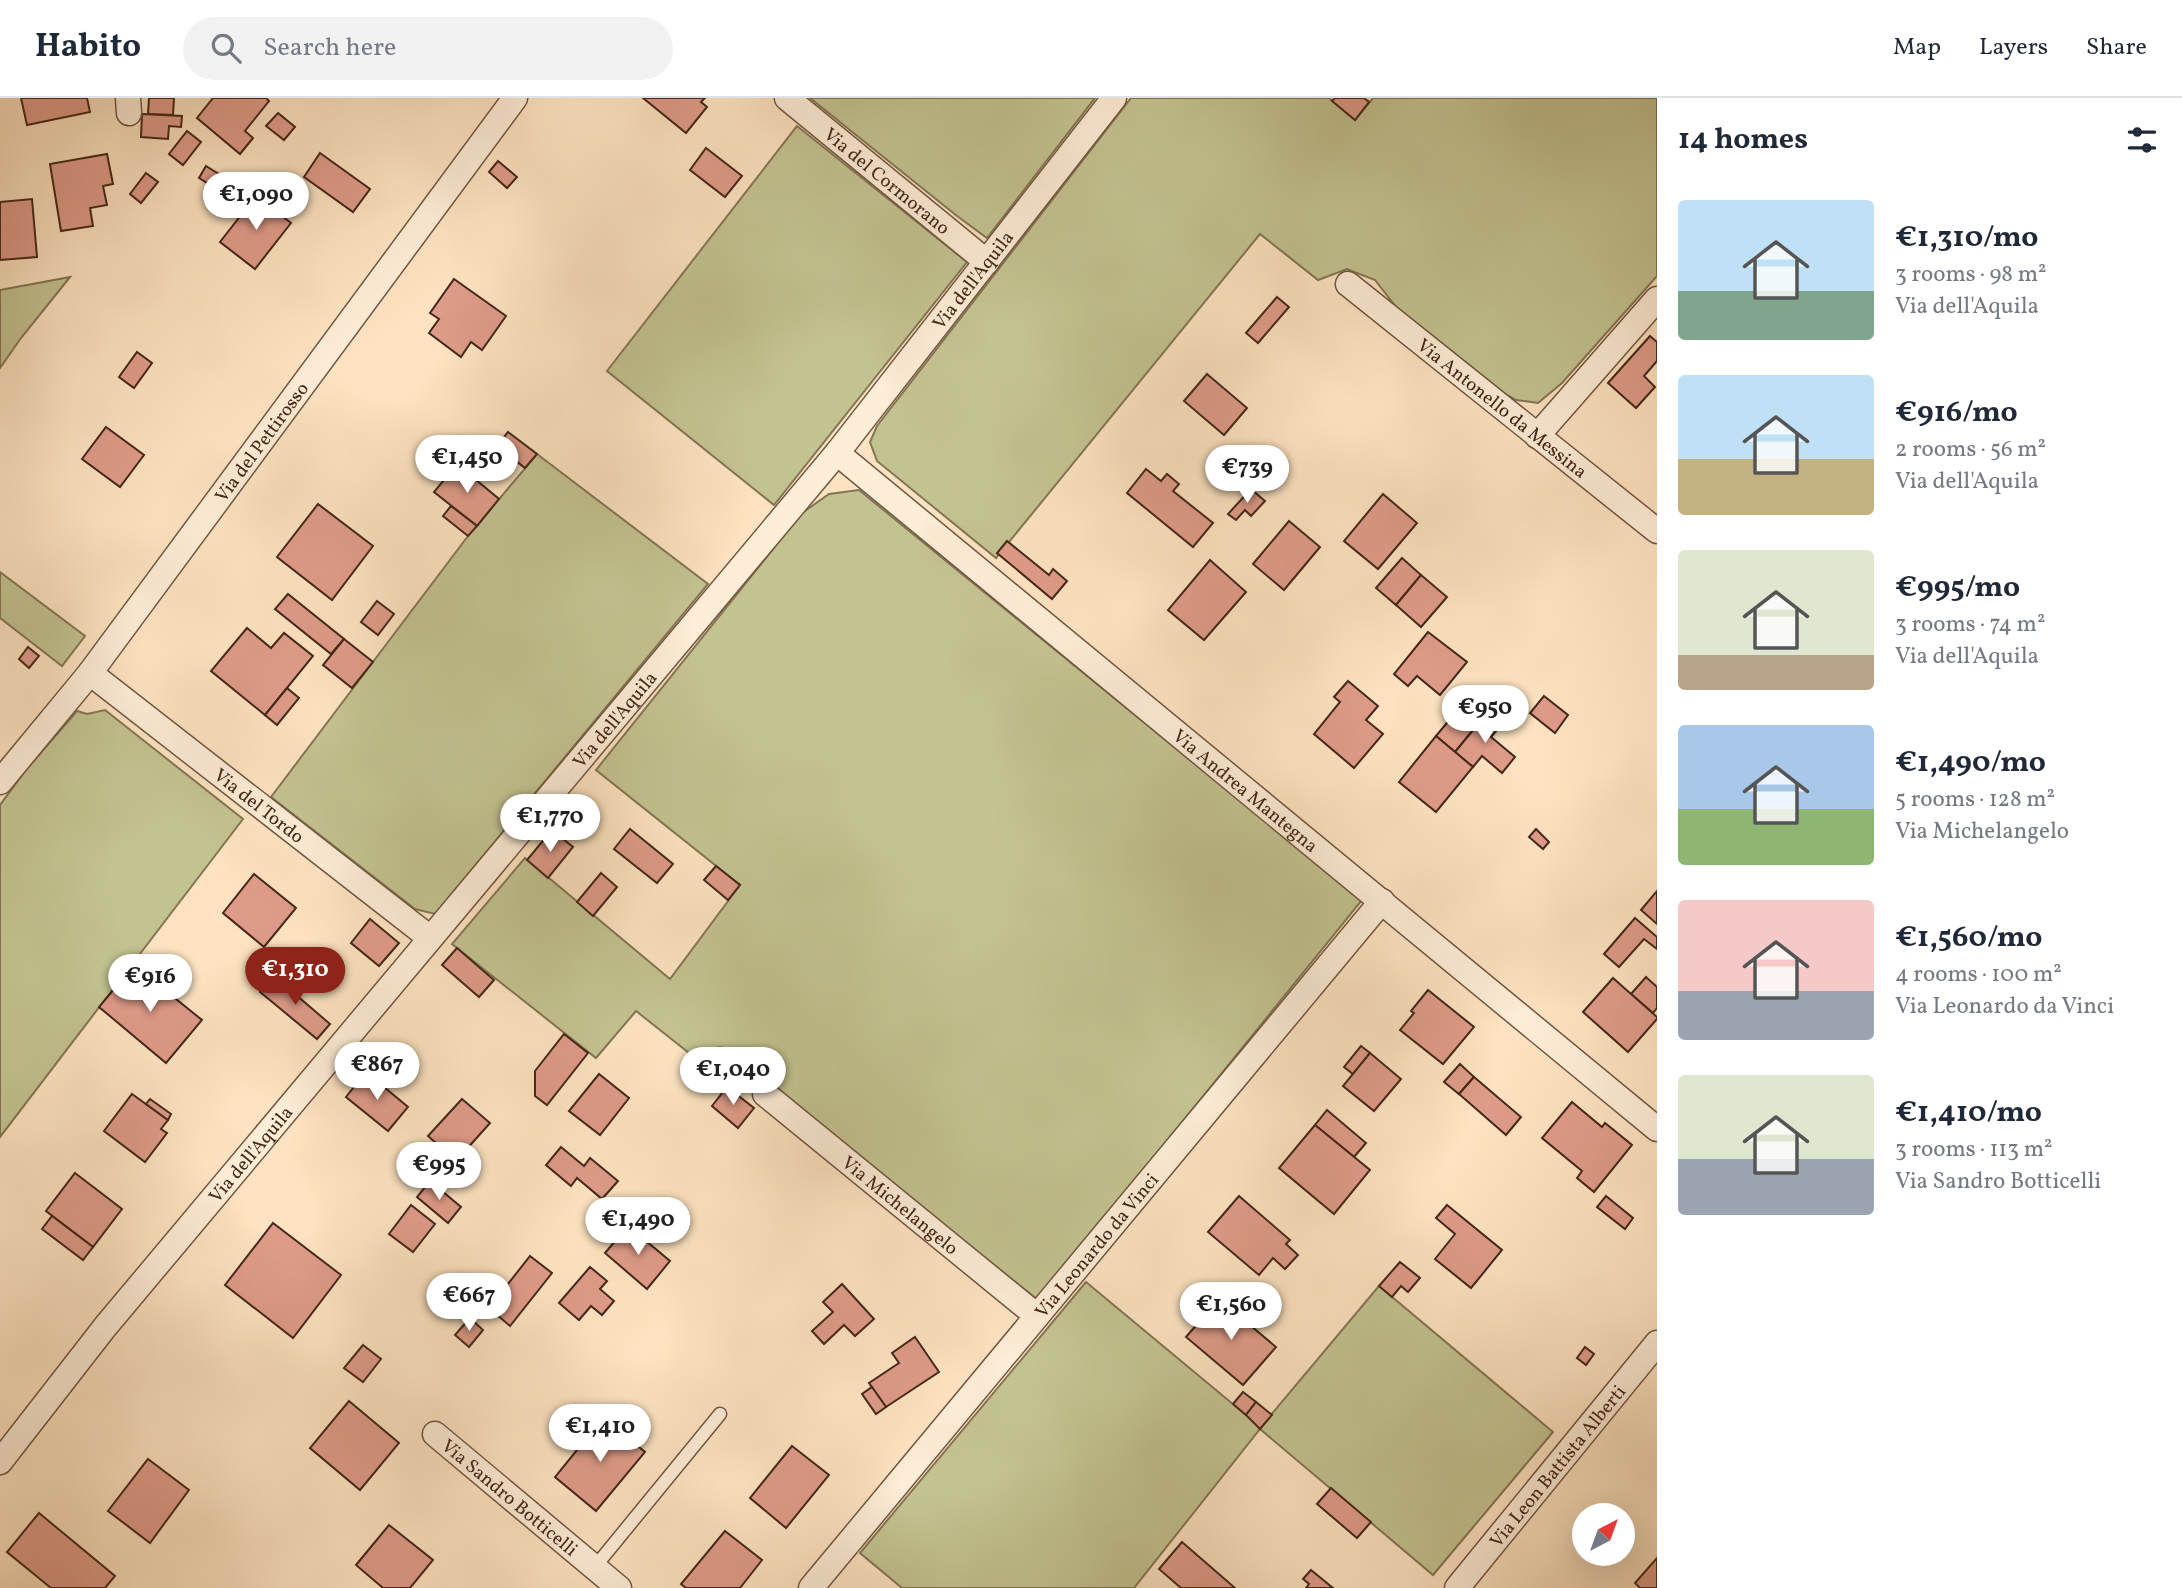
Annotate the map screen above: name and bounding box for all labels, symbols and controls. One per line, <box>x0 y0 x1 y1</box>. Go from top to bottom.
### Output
search box <box>183 17 673 80</box>
text: Habito <box>35 25 141 71</box>
icon: search <box>207 29 245 67</box>
text: Search here <box>263 30 396 66</box>
text: Map <box>1893 31 1941 65</box>
text: Layers <box>1979 31 2048 65</box>
text: Share <box>2086 31 2147 65</box>
text: 14 homes <box>1678 119 1808 161</box>
icon: filters <box>2123 121 2161 159</box>
street label: Via del Cormorano <box>817 122 955 242</box>
pin: €1,090 <box>199 172 313 232</box>
text: €1,090 <box>219 179 293 211</box>
text: €1,310/mo <box>1895 217 2039 259</box>
street label: Via dell'Aquila <box>927 226 1021 336</box>
icon: home <box>1734 228 1818 312</box>
text: 3 rooms · 98 m² <box>1895 259 2047 291</box>
text: Via dell'Aquila <box>1895 291 2039 323</box>
street label: Via Antonello da Messina <box>1411 333 1592 485</box>
street label: Via del Pettirosso <box>210 377 316 508</box>
text: €916/mo <box>1895 392 2018 434</box>
icon: home <box>1734 403 1818 487</box>
text: 2 rooms · 56 m² <box>1895 434 2046 466</box>
pin: €1,450 <box>410 436 524 495</box>
text: €1,450 <box>431 442 503 474</box>
pin: €739 <box>1206 446 1288 505</box>
text: €739 <box>1221 452 1273 484</box>
text: Via dell'Aquila <box>1895 466 2039 498</box>
text: €995/mo <box>1895 567 2020 609</box>
icon: home <box>1734 578 1818 662</box>
text: 3 rooms · 74 m² <box>1895 609 2045 641</box>
text: Via dell'Aquila <box>1895 641 2039 673</box>
street label: Via dell'Aquila <box>567 666 664 774</box>
pin: €950 <box>1444 686 1526 745</box>
text: €950 <box>1458 692 1512 724</box>
street label: Via Andrea Mantegna <box>1166 724 1323 859</box>
text: €1,490/mo <box>1895 742 2046 784</box>
icon: home <box>1734 753 1818 837</box>
street label: Via del Tordo <box>208 763 309 850</box>
text: 5 rooms · 128 m² <box>1895 784 2055 816</box>
pin: €1,770 <box>493 794 607 854</box>
text: €1,770 <box>516 801 584 833</box>
text: Via Michelangelo <box>1895 816 2069 848</box>
text: €1,560/mo <box>1895 917 2042 959</box>
icon: home <box>1734 928 1818 1012</box>
pin: €1,310 <box>238 948 352 1007</box>
pin: €916 <box>109 954 191 1014</box>
text: €1,310 <box>261 954 329 986</box>
text: 4 rooms · 100 m² <box>1895 959 2062 991</box>
text: €916 <box>124 961 176 993</box>
text: Via Leonardo da Vinci <box>1895 991 2114 1023</box>
pin: €867 <box>336 1042 418 1102</box>
pin: €1,040 <box>676 1048 790 1107</box>
text: €867 <box>350 1049 404 1081</box>
text: €1,040 <box>696 1054 770 1086</box>
text: €1,410/mo <box>1895 1092 2042 1134</box>
street label: Via dell'Aquila <box>203 1101 300 1209</box>
icon: home <box>1734 1103 1818 1187</box>
text: 3 rooms · 113 m² <box>1895 1134 2053 1166</box>
pin: €995 <box>398 1142 480 1202</box>
text: €995 <box>412 1149 466 1181</box>
street label: Via Michelangelo <box>835 1151 963 1262</box>
text: Via Sandro Botticelli <box>1895 1166 2101 1198</box>
street label: Via Leonardo da Vinci <box>1030 1168 1166 1324</box>
pin: €1,490 <box>581 1198 695 1257</box>
text: €1,490 <box>601 1204 675 1236</box>
pin: €667 <box>428 1274 510 1333</box>
text: €667 <box>442 1280 496 1312</box>
pin: €1,560 <box>1174 1282 1288 1342</box>
text: €1,560 <box>1196 1289 1266 1321</box>
street label: Via Leon Battista Alberti <box>1484 1380 1633 1554</box>
pin: €1,410 <box>543 1404 657 1464</box>
text: €1,410 <box>565 1411 635 1443</box>
street label: Via Sandro Botticelli <box>435 1434 583 1563</box>
north arrow <box>1572 1503 1634 1566</box>
map controls <box>1572 1503 1635 1566</box>

